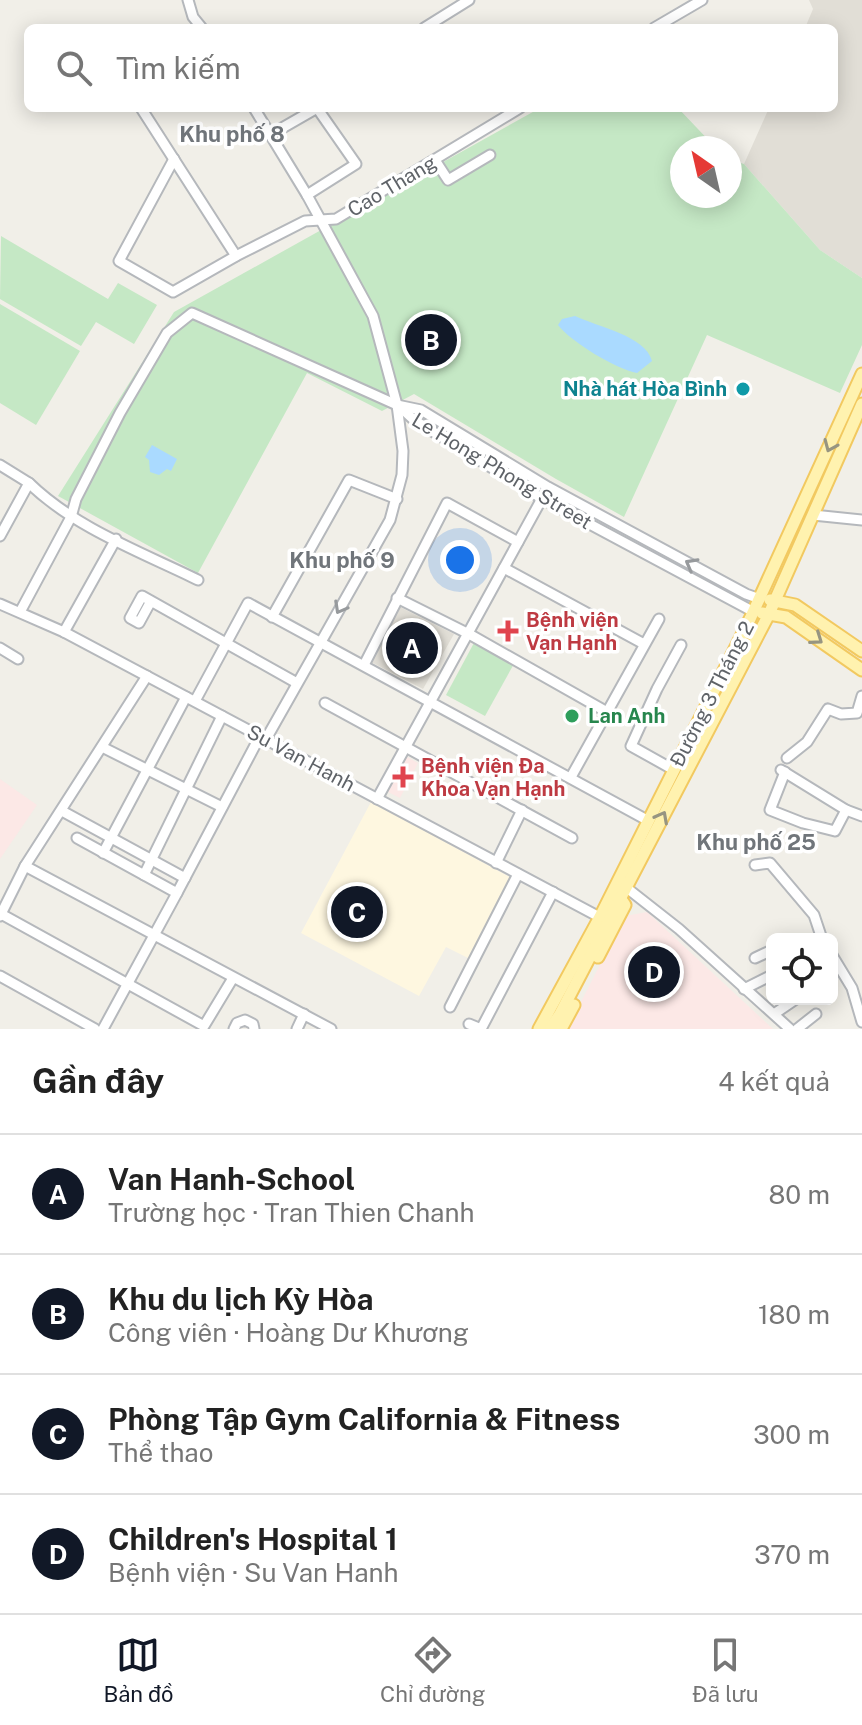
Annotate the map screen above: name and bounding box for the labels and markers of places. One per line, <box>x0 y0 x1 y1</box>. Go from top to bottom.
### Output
pin: B <box>405 310 457 370</box>
place label: Nhà hát Hòa Bình <box>563 377 727 401</box>
marker: Nhà hát Hòa Bình <box>734 380 752 398</box>
place label: Bệnh viện Vạn Hạnh <box>526 608 619 655</box>
pin: A <box>386 618 438 678</box>
marker: Bệnh viện Vạn Hạnh <box>497 620 519 642</box>
place label: Lan Anh <box>588 704 665 728</box>
marker: Lan Anh <box>563 707 581 725</box>
place label: Bệnh viện Đa Khoa Vạn Hạnh <box>421 754 565 801</box>
marker: Bệnh viện Đa Khoa Vạn Hạnh <box>392 766 414 788</box>
pin: C <box>331 882 383 942</box>
pin: D <box>628 942 680 1002</box>

